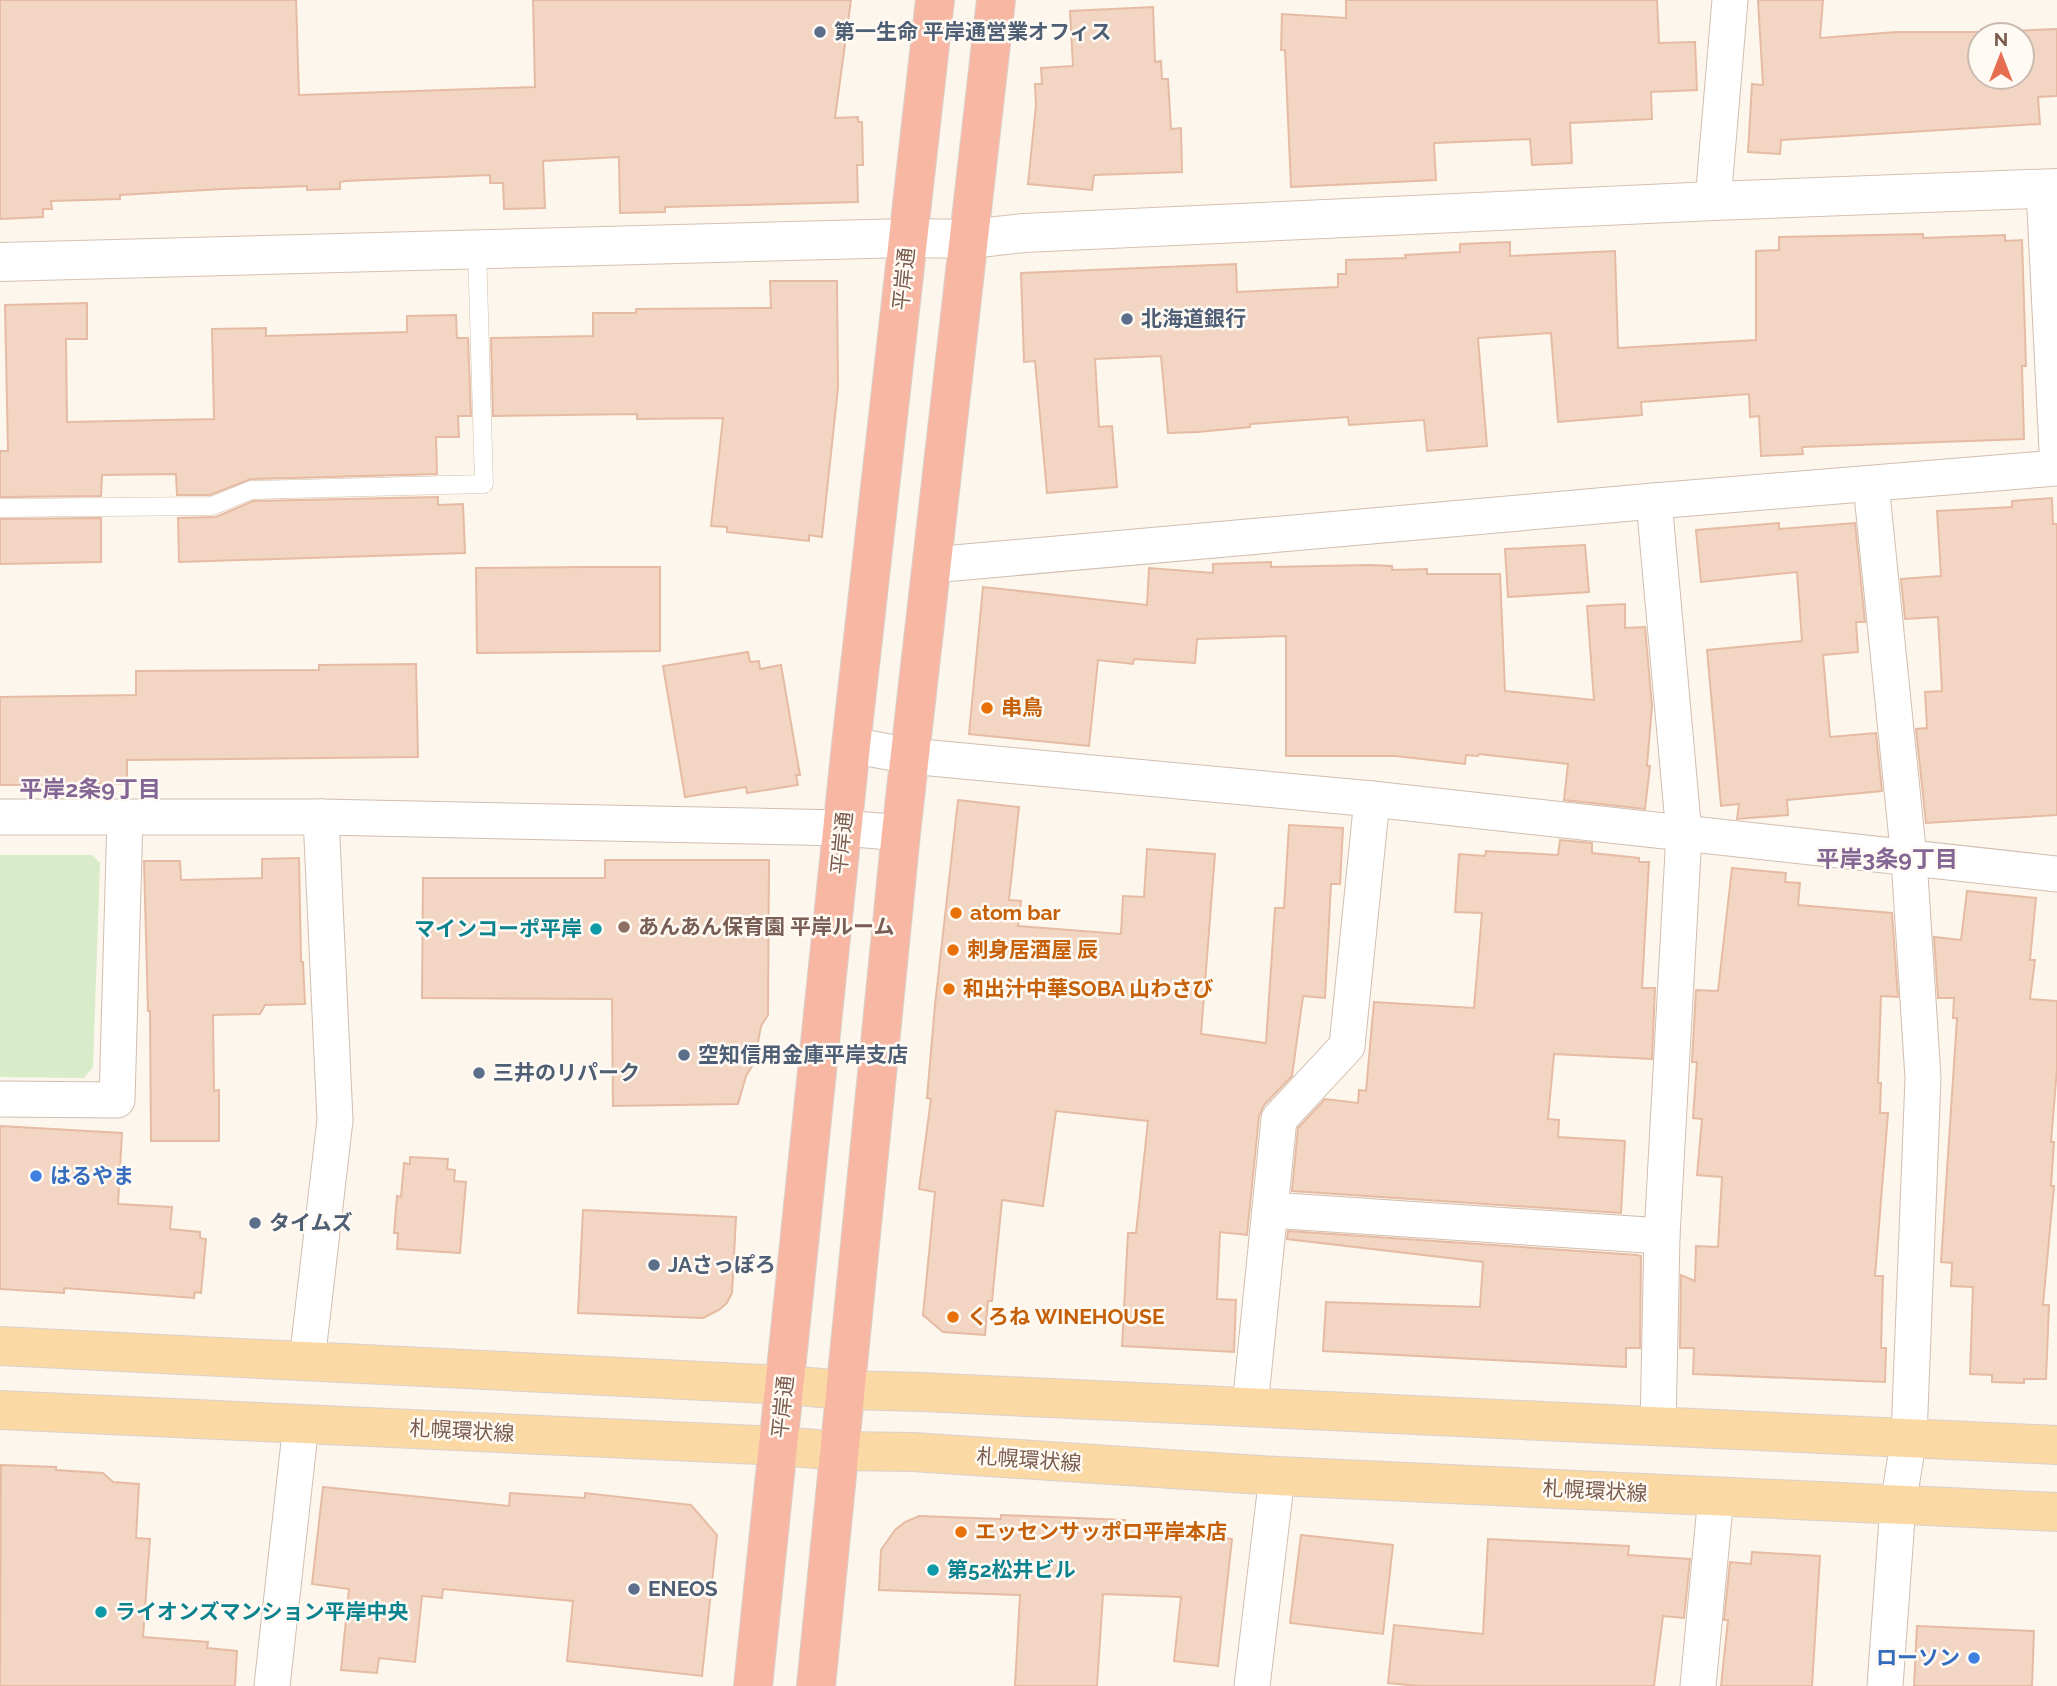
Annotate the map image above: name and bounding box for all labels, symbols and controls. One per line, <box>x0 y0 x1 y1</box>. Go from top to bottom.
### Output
place label: 第一生命 平岸通営業オフィス <box>834 19 1112 44</box>
north arrow <box>1966 21 2036 91</box>
marker: 第一生命 平岸通営業オフィス <box>812 24 828 40</box>
text: N <box>1994 28 2008 50</box>
street label: 平岸通 <box>888 246 919 312</box>
place label: 北海道銀行 <box>1141 306 1246 331</box>
marker: 北海道銀行 <box>1119 311 1135 327</box>
place label: 串鳥 <box>1001 695 1043 720</box>
marker: 串鳥 <box>979 700 995 716</box>
district label: 平岸2条9丁目 <box>19 775 161 802</box>
street label: 平岸通 <box>826 810 857 876</box>
district label: 平岸3条9丁目 <box>1816 845 1958 872</box>
place label: atom bar <box>970 900 1061 925</box>
marker: atom bar <box>948 905 964 921</box>
place label: あんあん保育園 平岸ルーム <box>638 914 894 939</box>
place label: マインコーポ平岸 <box>414 916 582 941</box>
marker: あんあん保育園 平岸ルーム <box>616 919 632 935</box>
marker: マインコーポ平岸 <box>588 921 604 937</box>
place label: 刺身居酒屋 辰 <box>967 937 1098 962</box>
marker: 刺身居酒屋 辰 <box>945 942 961 958</box>
place label: 和出汁中華SOBA 山わさび <box>963 976 1213 1001</box>
marker: 和出汁中華SOBA 山わさび <box>941 981 957 997</box>
place label: 空知信用金庫平岸支店 <box>698 1042 908 1067</box>
marker: 空知信用金庫平岸支店 <box>676 1047 692 1063</box>
place label: 三井のリパーク <box>493 1060 640 1085</box>
marker: 三井のリパーク <box>471 1065 487 1081</box>
place label: はるやま <box>50 1163 134 1188</box>
marker: はるやま <box>28 1168 44 1184</box>
place label: タイムズ <box>269 1210 353 1235</box>
marker: タイムズ <box>247 1215 263 1231</box>
place label: JAさっぽろ <box>668 1252 776 1277</box>
marker: JAさっぽろ <box>646 1257 662 1273</box>
place label: くろね WINEHOUSE <box>967 1304 1165 1329</box>
marker: くろね WINEHOUSE <box>945 1309 961 1325</box>
street label: 平岸通 <box>767 1374 798 1440</box>
street label: 札幌環状線 <box>409 1415 515 1446</box>
street label: 札幌環状線 <box>976 1443 1082 1476</box>
street label: 札幌環状線 <box>1542 1475 1648 1506</box>
place label: エッセンサッポロ平岸本店 <box>975 1519 1227 1544</box>
marker: エッセンサッポロ平岸本店 <box>953 1524 969 1540</box>
place label: 第52松井ビル <box>947 1557 1075 1582</box>
marker: 第52松井ビル <box>925 1562 941 1578</box>
place label: ENEOS <box>648 1576 718 1601</box>
marker: ENEOS <box>626 1581 642 1597</box>
place label: ライオンズマンション平岸中央 <box>115 1599 409 1624</box>
marker: ライオンズマンション平岸中央 <box>93 1604 109 1620</box>
place label: ローソン <box>1876 1645 1960 1670</box>
marker: ローソン <box>1966 1650 1982 1666</box>

